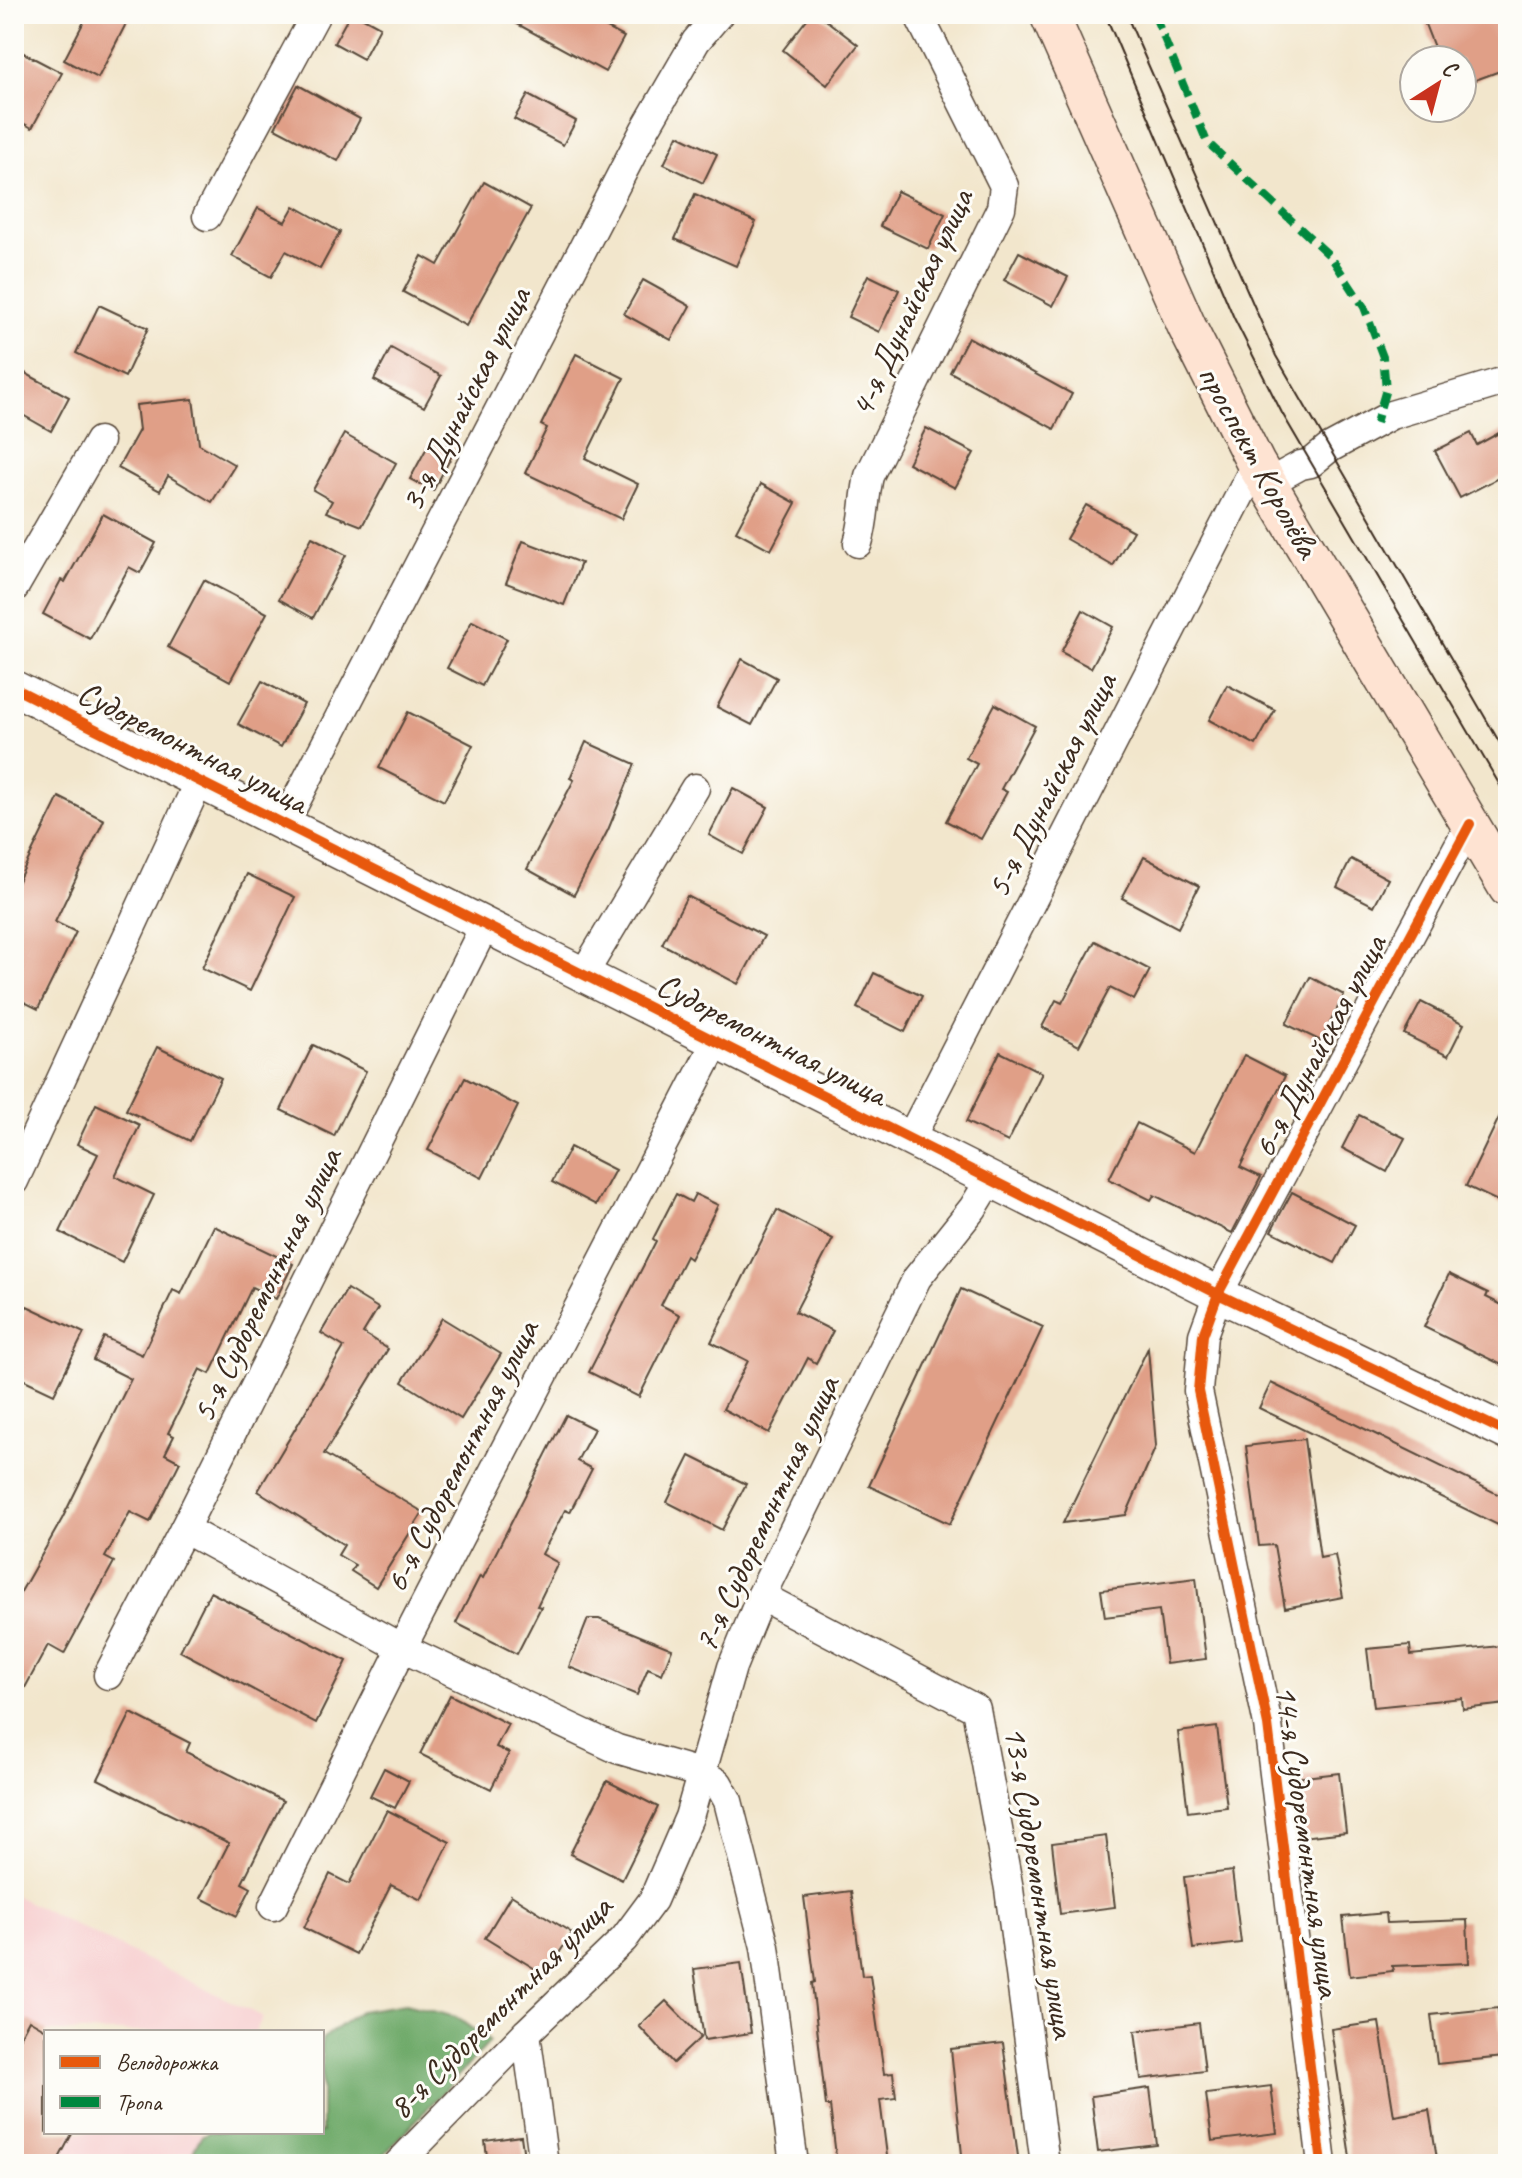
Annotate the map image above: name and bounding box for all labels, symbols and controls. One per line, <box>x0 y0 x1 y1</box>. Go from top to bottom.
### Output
north arrow <box>1398 44 1478 124</box>
text: С <box>1437 54 1464 85</box>
street label: 4-я Дунайская улица <box>839 180 984 424</box>
street label: 3-я Дунайская улица <box>390 277 541 518</box>
street label: проспект Королёва <box>1188 357 1331 567</box>
street label: 5-я Дунайская улица <box>976 663 1127 904</box>
street label: Судоремонтная улица <box>71 671 318 825</box>
street label: 6-я Дунайская улица <box>1242 925 1397 1165</box>
street label: Судоремонтная улица <box>650 963 897 1117</box>
street label: 5-я Судоремонтная улица <box>181 1139 352 1429</box>
street label: 6-я Судоремонтная улица <box>374 1311 549 1599</box>
street label: 7-я Судоремонтная улица <box>683 1367 850 1659</box>
street label: 14-я Судоремонтная улица <box>1265 1682 1351 2002</box>
street label: 13-я Судоремонтная улица <box>994 1723 1086 2043</box>
street label: 8-я Судоремонтная улица <box>379 1884 623 2128</box>
legend <box>44 2030 324 2134</box>
text: Велодорожка <box>116 2047 219 2077</box>
text: Тропа <box>116 2087 163 2117</box>

